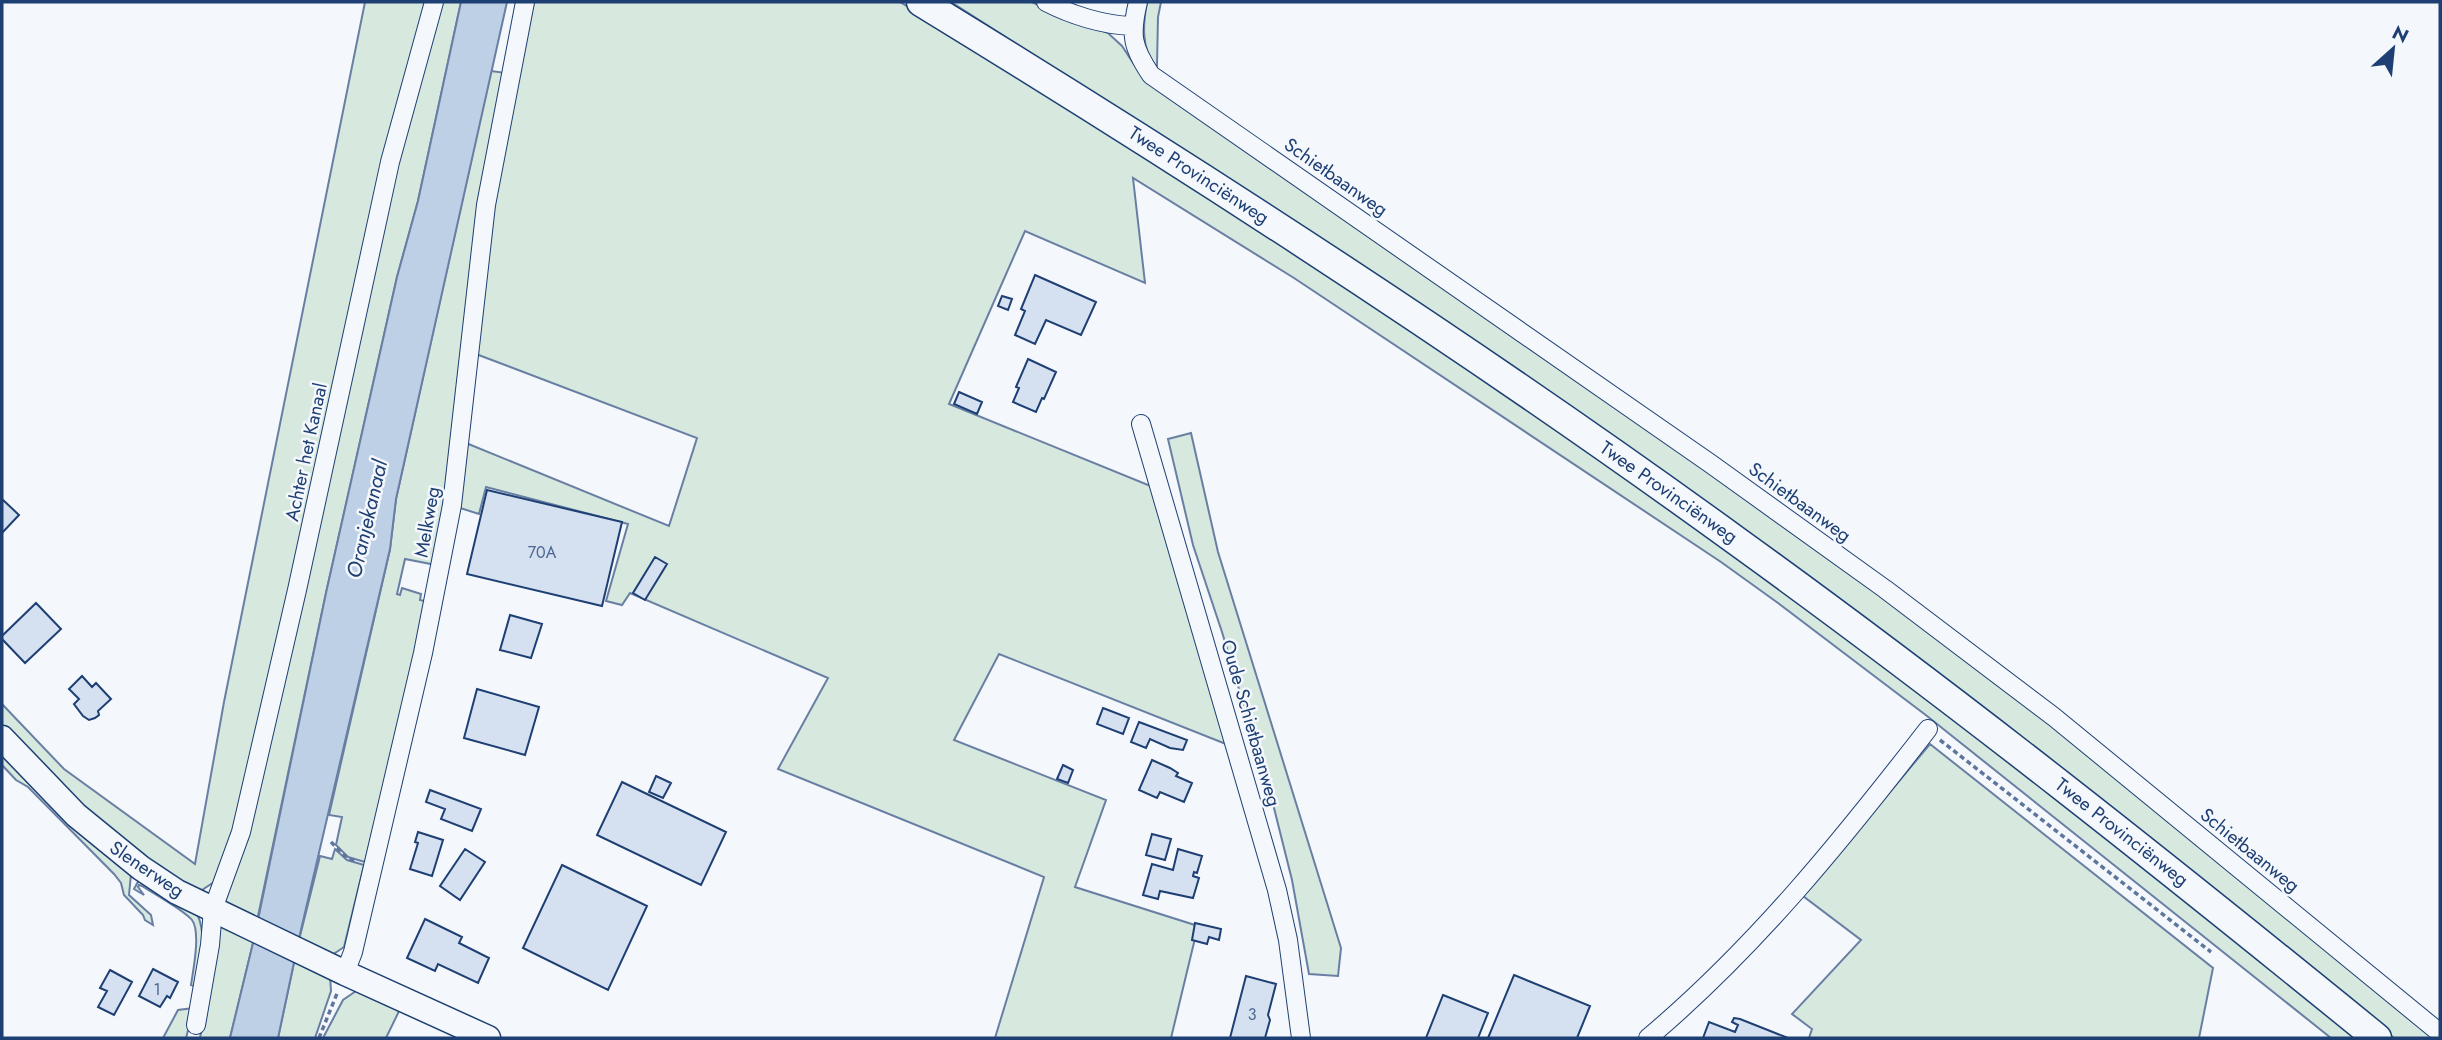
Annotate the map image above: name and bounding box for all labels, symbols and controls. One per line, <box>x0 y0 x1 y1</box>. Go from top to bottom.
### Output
north arrow <box>2358 14 2428 84</box>
text: N <box>2388 19 2413 50</box>
street label: Twee Provinciënweg <box>1123 119 1275 231</box>
street label: Schietbaanweg <box>1279 131 1393 223</box>
street label: Achter het Kanaal <box>278 380 334 524</box>
street label: Twee Provinciënweg <box>1595 434 1743 550</box>
water label: Oranjekanaal <box>339 456 395 581</box>
street label: Schietbaanweg <box>1743 456 1857 548</box>
street label: Melkweg <box>408 484 446 560</box>
house number: 70A <box>528 541 557 564</box>
street label: Oude Schietbaanweg <box>1214 636 1288 810</box>
street label: Twee Provinciënweg <box>2050 771 2194 893</box>
street label: Schietbaanweg <box>2194 801 2306 899</box>
street label: Slenerweg <box>104 834 190 904</box>
house number: 1 <box>153 978 161 1001</box>
house number: 3 <box>1248 1003 1257 1026</box>

